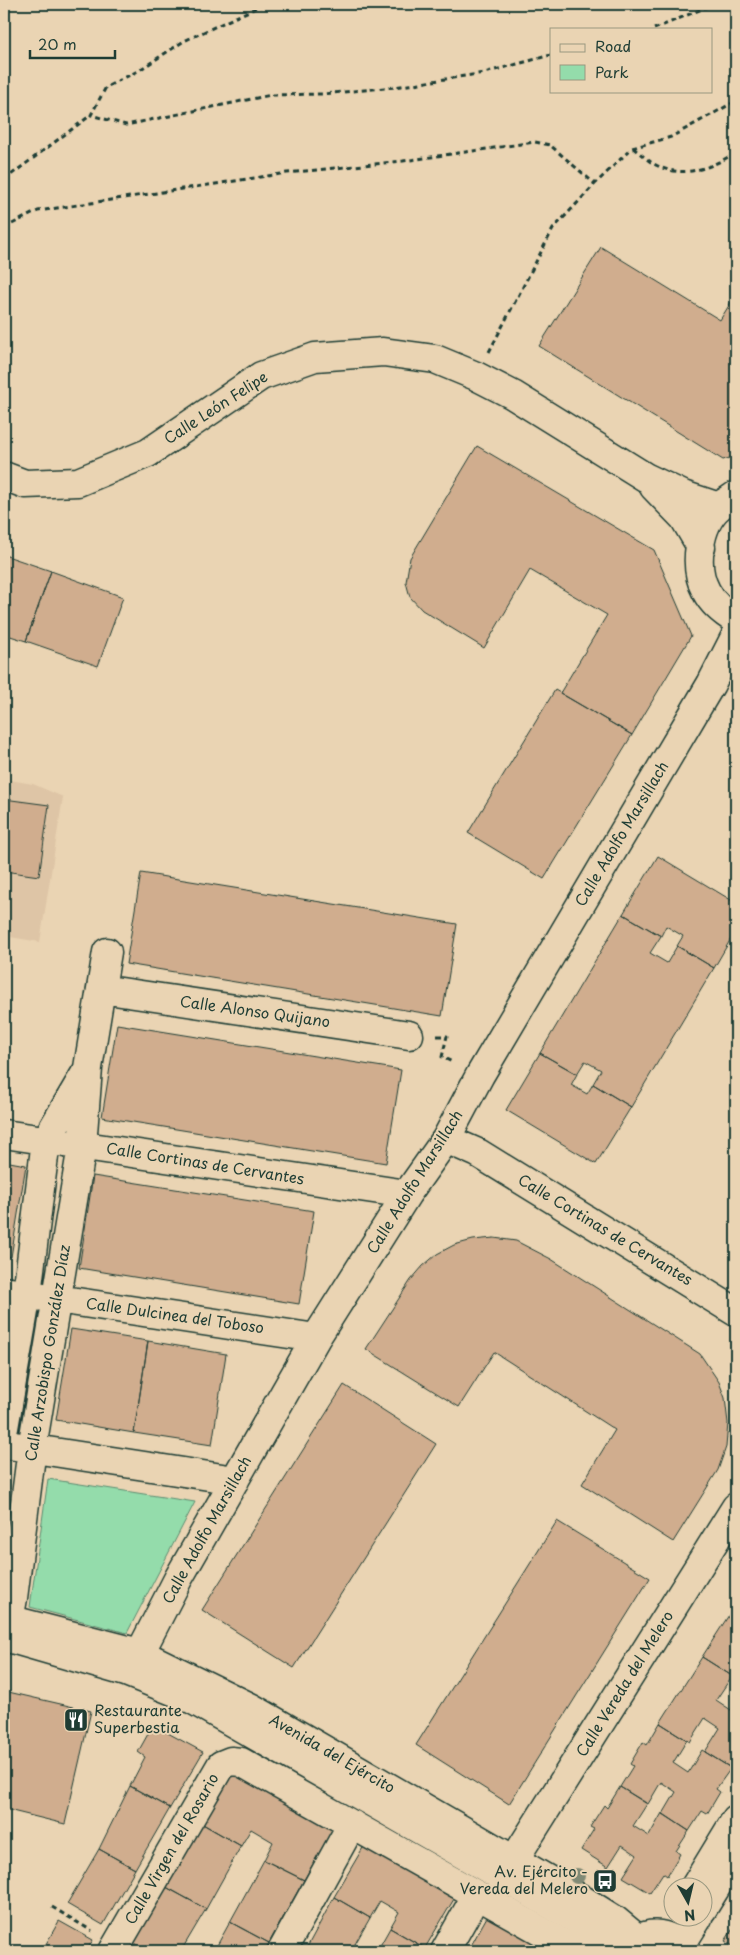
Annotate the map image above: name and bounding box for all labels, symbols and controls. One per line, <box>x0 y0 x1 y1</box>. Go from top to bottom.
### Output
scale bar <box>30 28 115 60</box>
legend <box>550 28 712 92</box>
text: 20 m <box>38 32 77 55</box>
text: Road <box>595 34 631 57</box>
text: Park <box>595 60 629 83</box>
street label: Calle León Felipe <box>159 365 272 449</box>
street label: Calle Adolfo Marsillach <box>568 756 673 910</box>
street label: Calle Alonso Quijano <box>179 989 332 1032</box>
street label: Calle Adolfo Marsillach <box>360 1105 467 1258</box>
street label: Calle Cortinas de Cervantes <box>105 1136 306 1190</box>
street label: Calle Cortinas de Cervantes <box>514 1167 697 1290</box>
street label: Calle Arzobispo González Díaz <box>18 1243 75 1463</box>
street label: Calle Dulcinea del Toboso <box>85 1291 266 1338</box>
street label: Calle Adolfo Marsillach <box>155 1451 256 1607</box>
street label: Calle Vereda del Melero <box>569 1606 678 1761</box>
place label: Restaurante Superbestia <box>94 1698 182 1738</box>
restaurant icon: Restaurante Superbestia <box>63 1707 89 1733</box>
street label: Avenida del Ejército <box>266 1707 400 1798</box>
street label: Calle Virgen del Rosario <box>118 1768 223 1928</box>
place label: Av. Ejército - Vereda del Melero <box>460 1859 588 1899</box>
bus stop icon: Av. Ejército - Vereda del Melero <box>592 1868 618 1894</box>
north arrow <box>662 1878 712 1928</box>
text: N <box>683 1904 697 1927</box>

